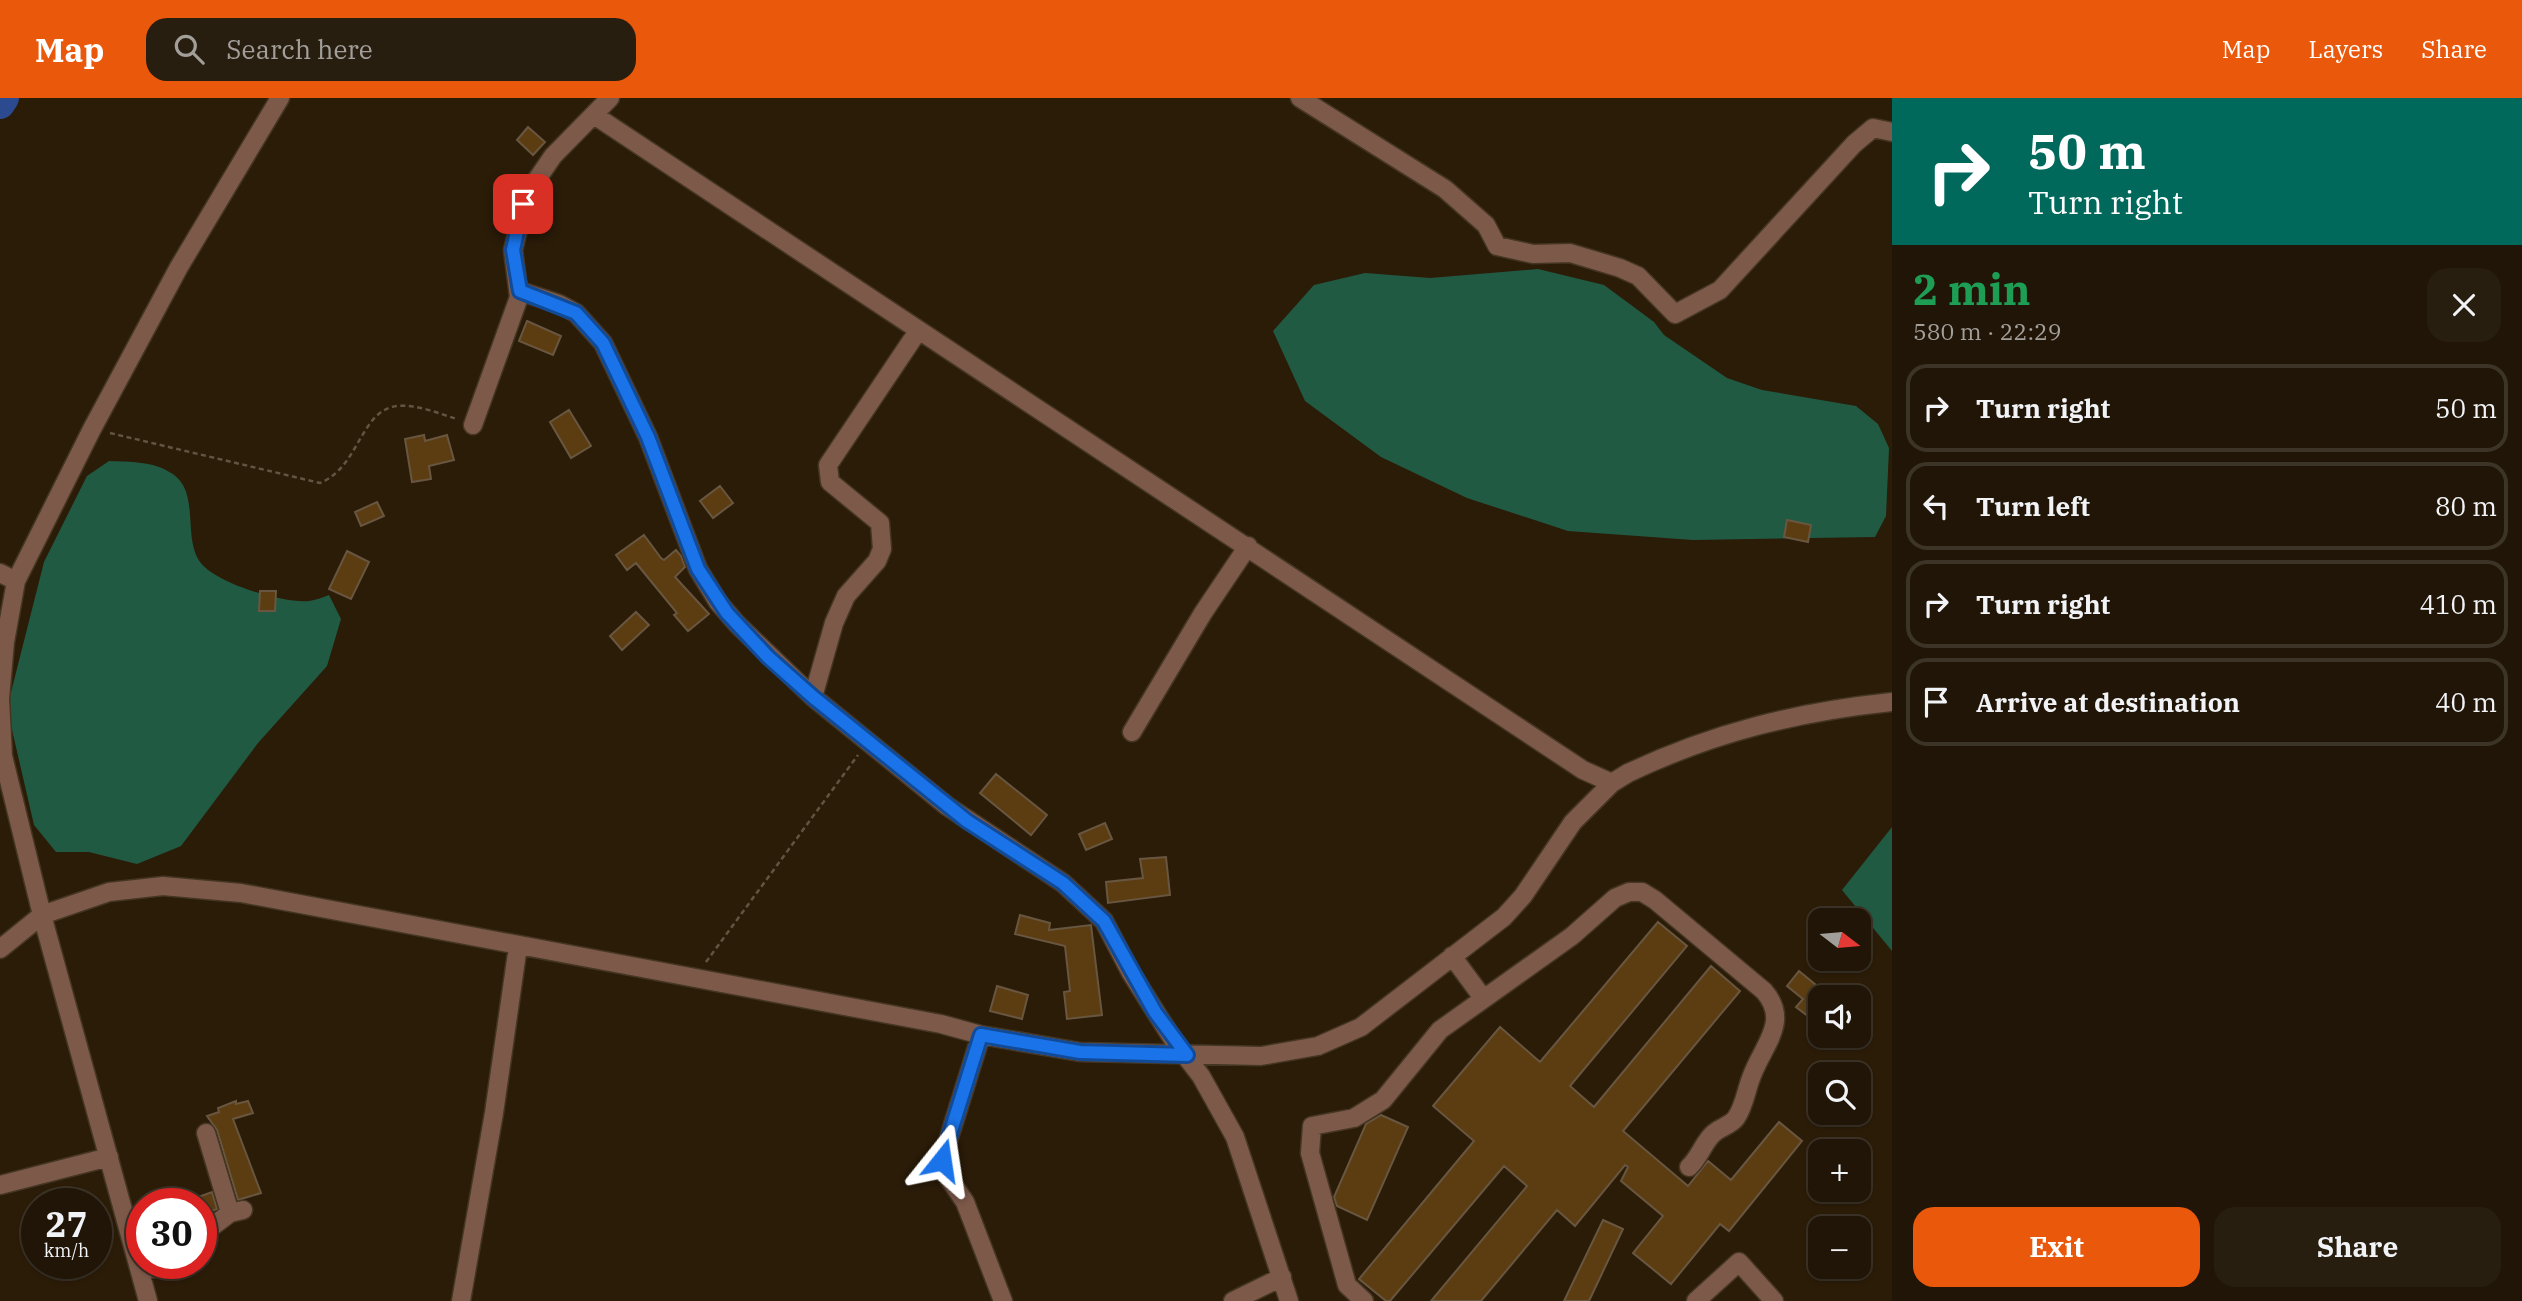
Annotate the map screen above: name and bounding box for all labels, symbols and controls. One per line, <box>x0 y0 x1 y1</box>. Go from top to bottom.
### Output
search box <box>146 18 636 81</box>
text: Map <box>35 28 104 71</box>
icon: search <box>170 30 208 68</box>
text: Search here <box>226 32 373 66</box>
text: Map <box>2222 33 2270 65</box>
text: Layers <box>2308 33 2383 65</box>
text: Share <box>2421 33 2487 65</box>
text: 50 m <box>2028 119 2146 182</box>
icon: right <box>1913 126 2004 217</box>
pin <box>493 174 553 234</box>
text: Turn right <box>2028 181 2183 223</box>
icon: arrive <box>504 185 542 223</box>
text: 2 min <box>1913 262 2031 317</box>
button: close <box>2427 268 2501 342</box>
text: 580 m · 22:29 <box>1913 316 2062 346</box>
icon: right <box>1917 389 1955 427</box>
text: Turn right <box>1976 391 2110 425</box>
text: 50 m <box>2435 391 2497 425</box>
icon: left <box>1917 487 1955 525</box>
text: Turn left <box>1976 489 2090 523</box>
text: 80 m <box>2435 489 2497 523</box>
icon: right <box>1917 585 1955 623</box>
text: Turn right <box>1976 587 2110 621</box>
text: 410 m <box>2419 587 2497 621</box>
icon: arrive <box>1917 683 1955 721</box>
text: Arrive at destination <box>1976 685 2240 719</box>
text: 40 m <box>2435 685 2497 719</box>
north arrow <box>1808 908 1871 971</box>
map controls <box>1808 908 1871 1279</box>
button: sound <box>1808 985 1871 1048</box>
button: search <box>1808 1062 1871 1125</box>
position arrow <box>905 1123 979 1197</box>
button: + <box>1808 1139 1871 1202</box>
speed limit sign: 30 <box>126 1188 217 1279</box>
text: 27 <box>45 1201 88 1247</box>
button: Exit <box>1913 1207 2200 1287</box>
button: Share <box>2214 1207 2501 1287</box>
button: − <box>1808 1216 1871 1279</box>
text: km/h <box>44 1239 89 1262</box>

